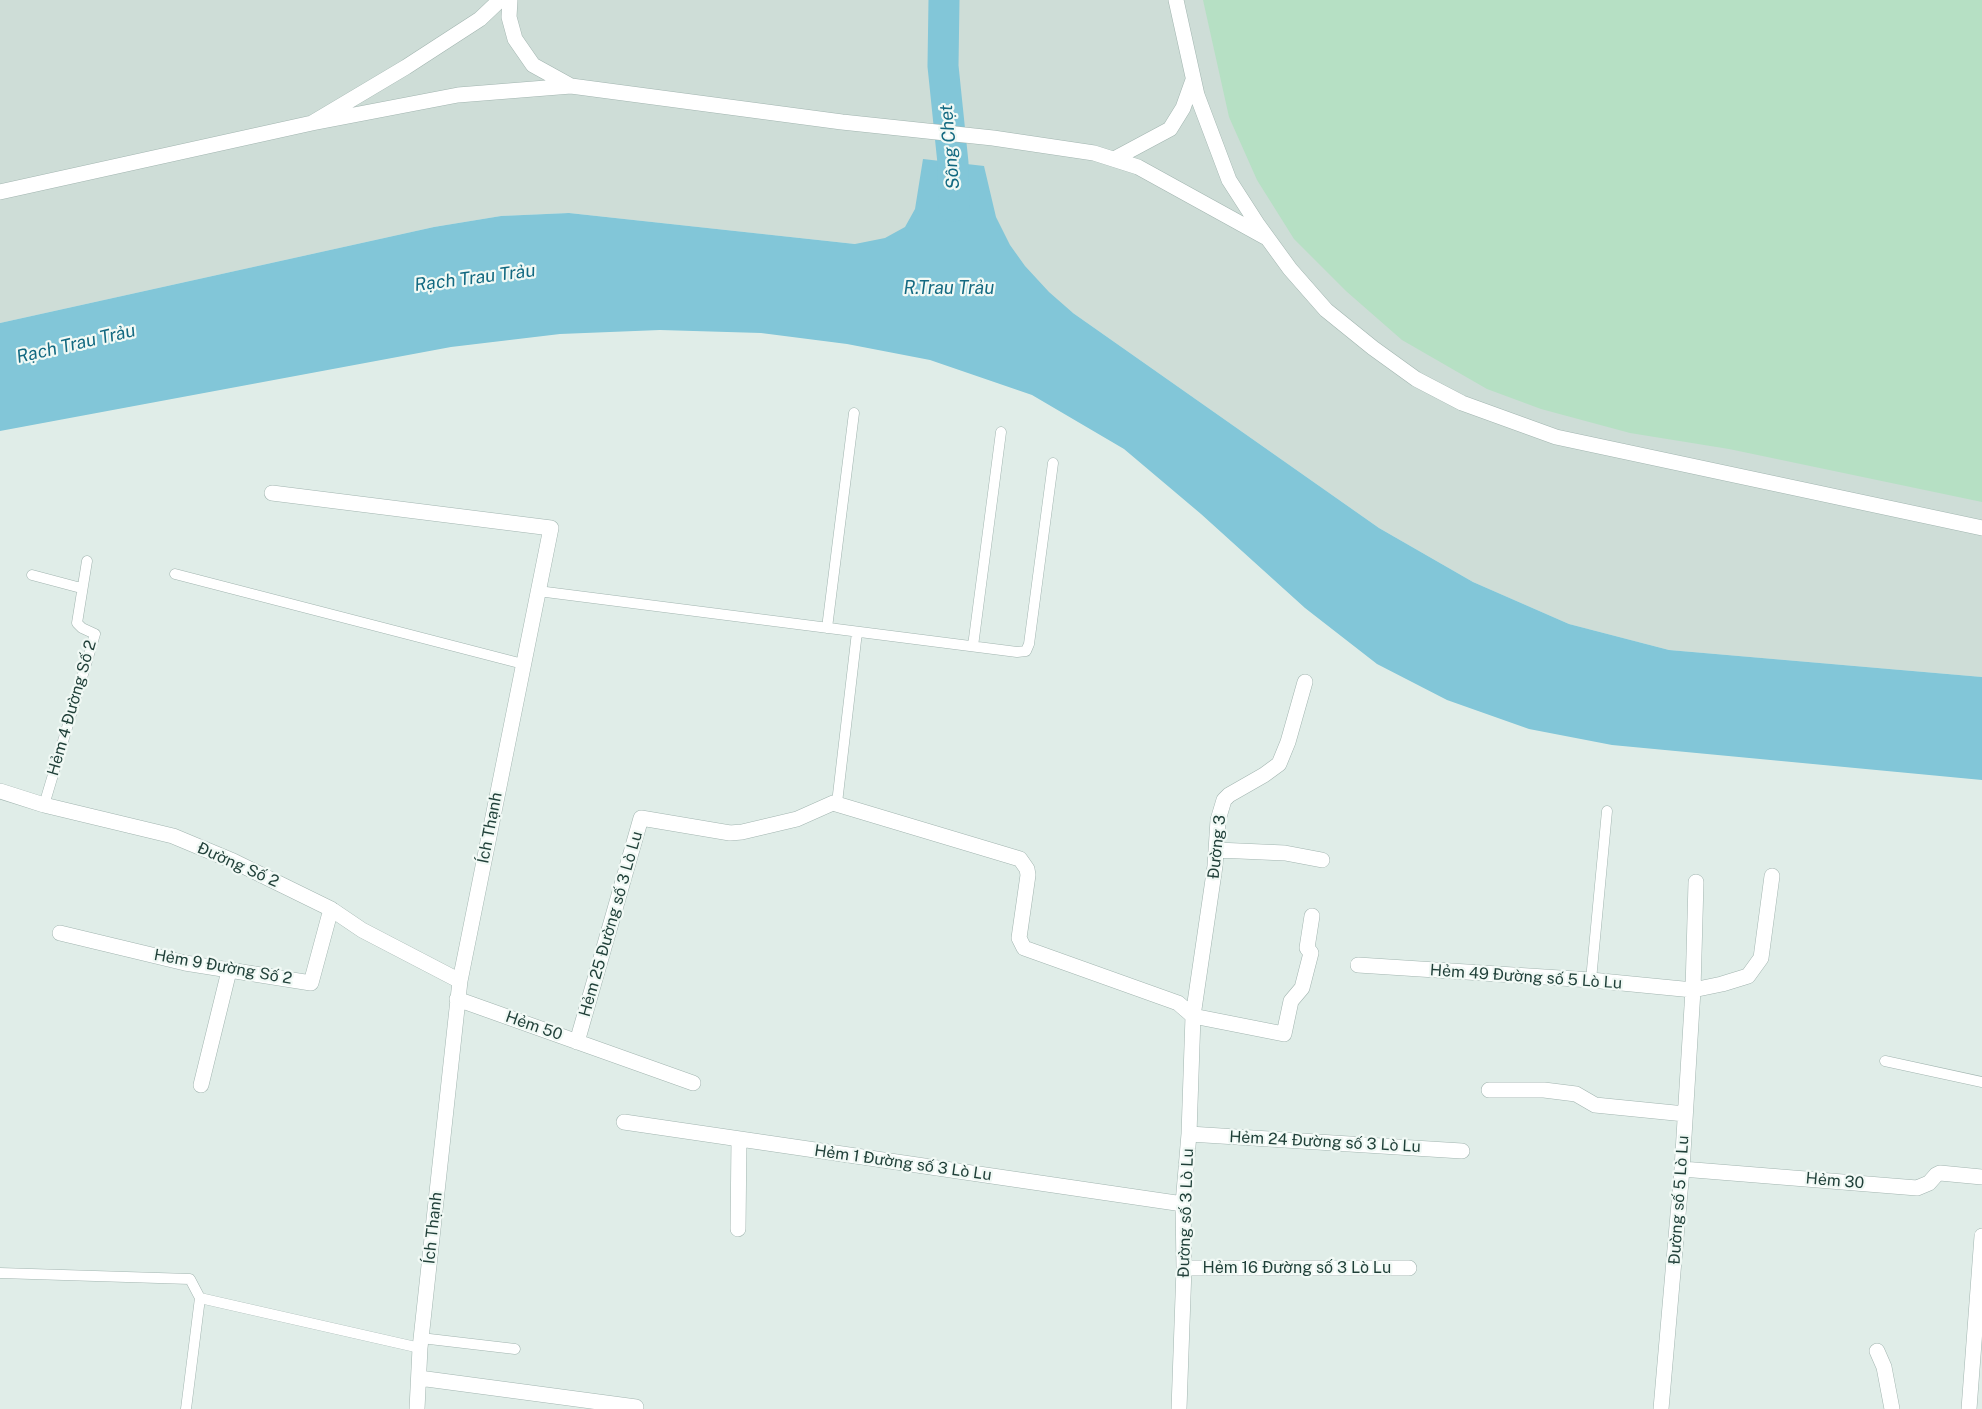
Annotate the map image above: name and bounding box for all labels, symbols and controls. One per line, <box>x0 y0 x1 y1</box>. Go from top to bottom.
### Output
water label: Sông Chẹt <box>936 104 964 190</box>
water label: Rạch Trau Trảu <box>413 260 537 296</box>
water label: R.Trau Trảu <box>904 277 994 299</box>
water label: Rạch Trau Trảu <box>14 320 138 368</box>
street label: Hẻm 4 Đường Số 2 <box>43 638 101 778</box>
street label: Ích Thạnh <box>474 791 506 865</box>
street label: Đường 3 <box>1204 814 1230 880</box>
street label: Hẻm 25 Đường số 3 Lò Lu <box>575 829 647 1019</box>
street label: Đường Số 2 <box>194 838 282 892</box>
street label: Hẻm 9 Đường Số 2 <box>152 945 294 989</box>
street label: Hẻm 49 Đường số 5 Lò Lu <box>1429 961 1623 993</box>
street label: Hẻm 50 <box>503 1007 565 1045</box>
street label: Hẻm 24 Đường số 3 Lò Lu <box>1229 1127 1421 1157</box>
street label: Đường số 5 Lò Lu <box>1665 1135 1693 1265</box>
street label: Hẻm 1 Đường số 3 Lò Lu <box>813 1141 993 1185</box>
street label: Đường số 3 Lò Lu <box>1174 1148 1198 1278</box>
street label: Hẻm 30 <box>1805 1169 1865 1193</box>
street label: Ích Thạnh <box>420 1191 446 1265</box>
street label: Hẻm 16 Đường số 3 Lò Lu <box>1203 1258 1391 1278</box>

